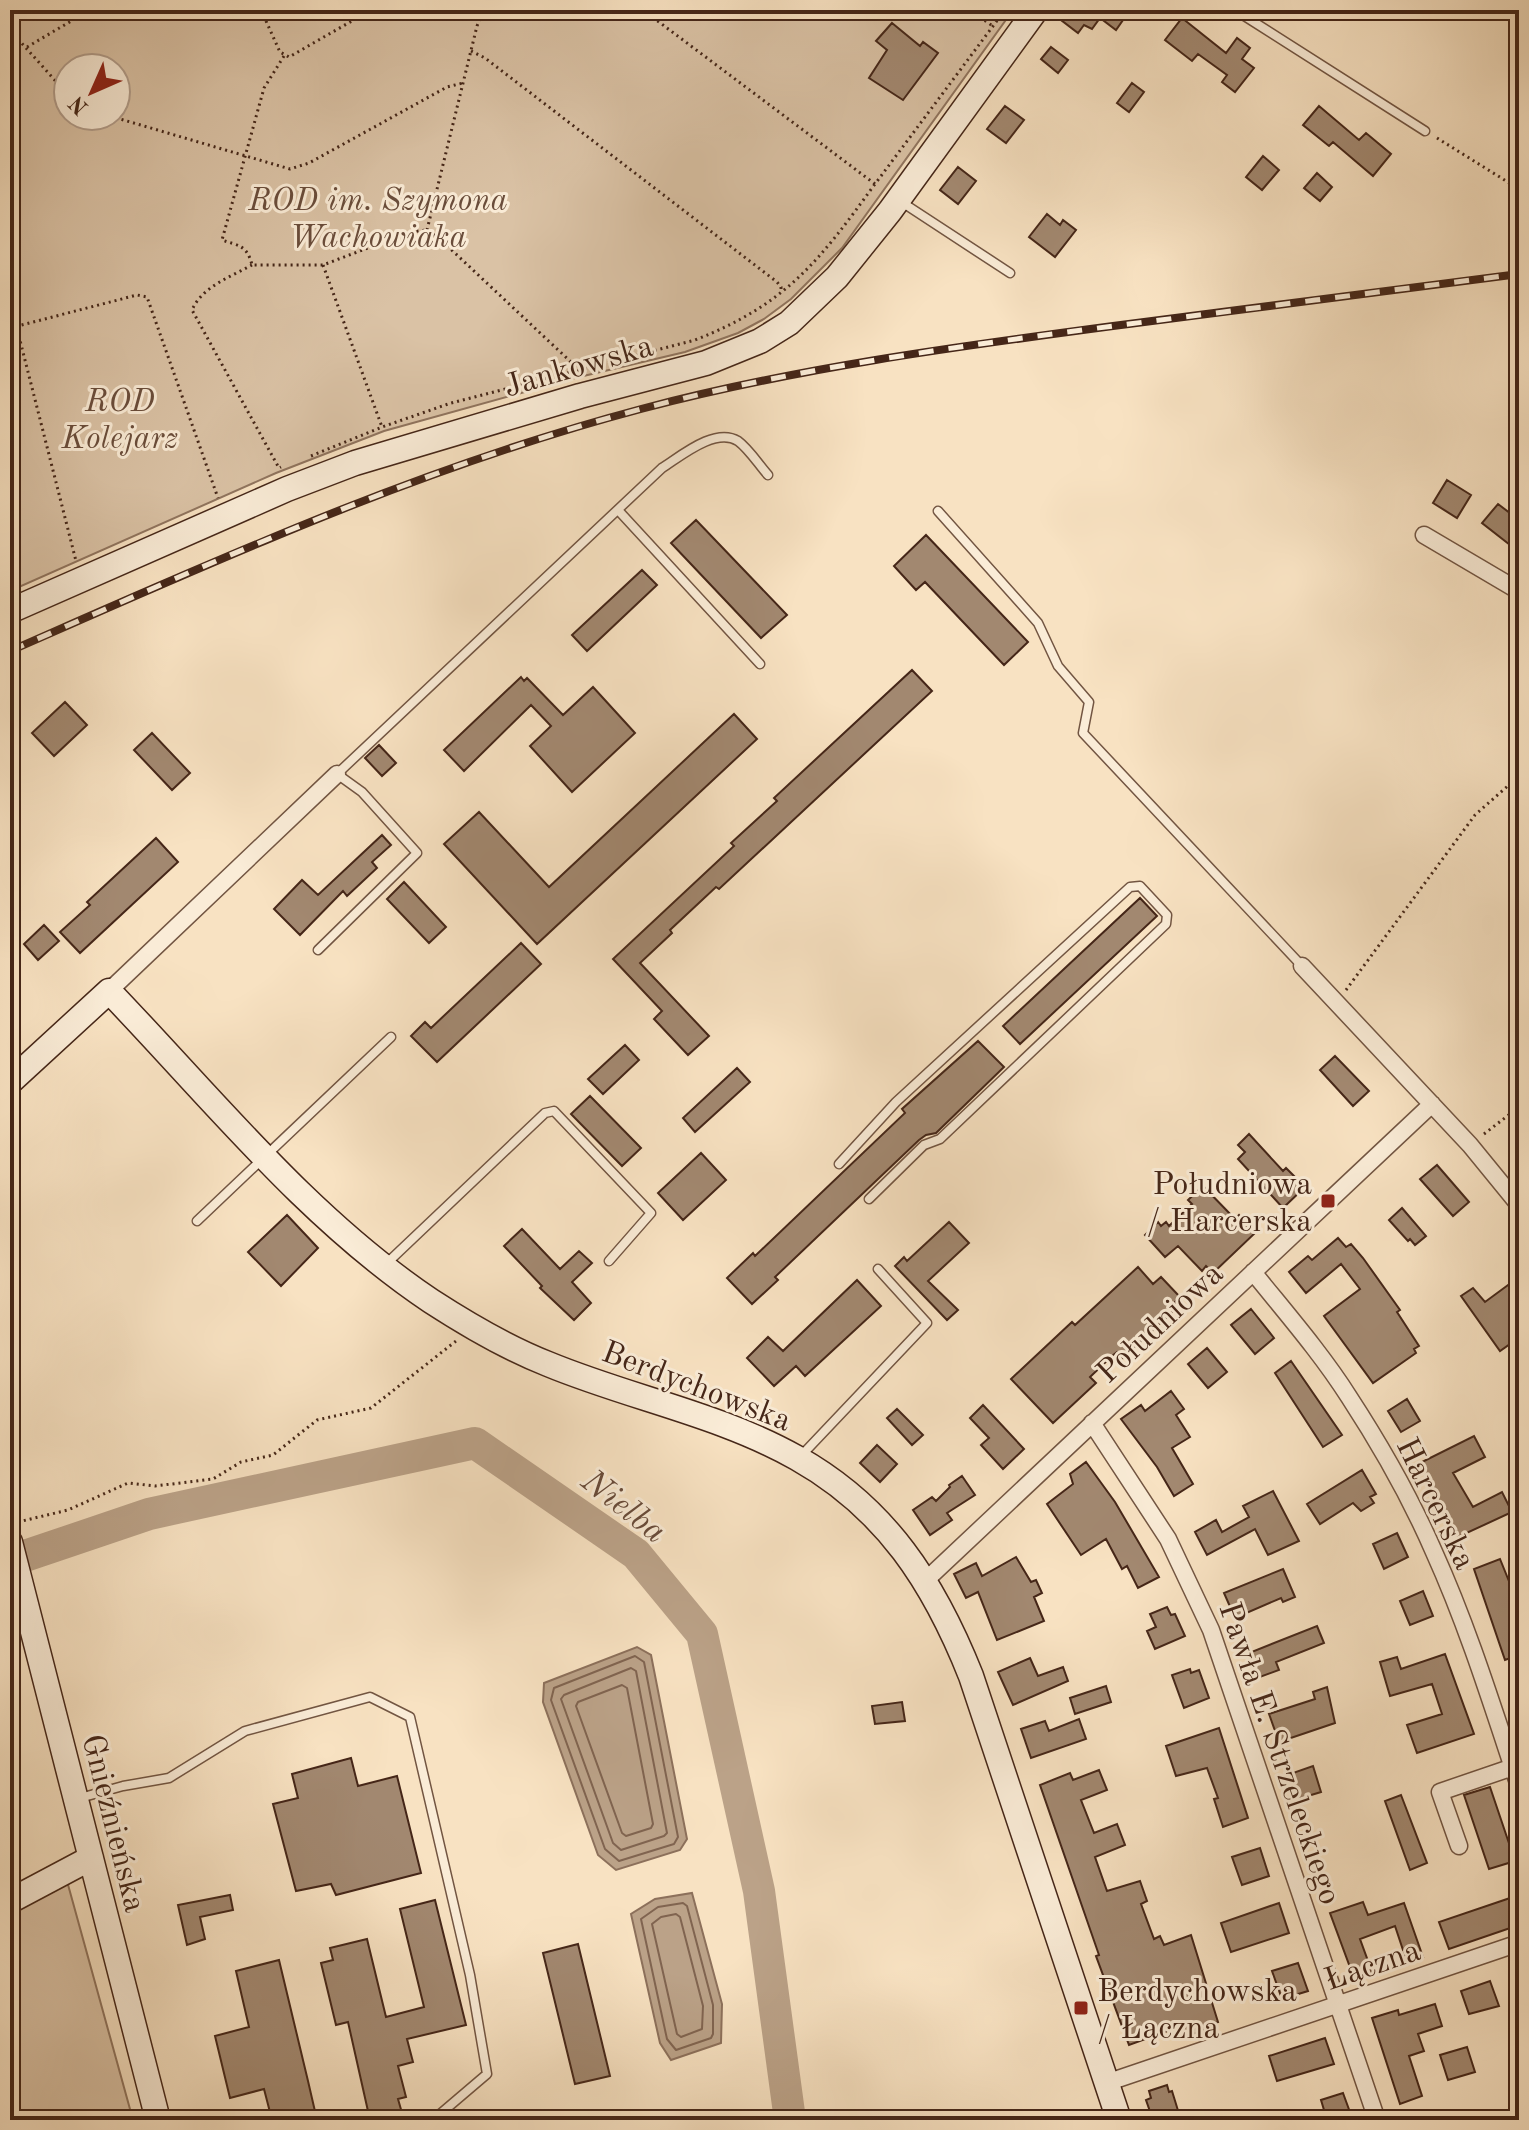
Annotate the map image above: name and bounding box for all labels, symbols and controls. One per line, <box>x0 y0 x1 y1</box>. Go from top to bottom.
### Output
north arrow <box>52 52 132 132</box>
text: N <box>65 91 93 118</box>
park label: ROD im. Szymona Wachowiaka <box>247 186 508 255</box>
street label: Jankowska <box>501 331 657 404</box>
park label: ROD Kolejarz <box>61 387 178 456</box>
place label: Południowa / Harcerska <box>1146 1170 1312 1239</box>
marker: Południowa / Harcerska <box>1319 1192 1337 1210</box>
street label: Południowa <box>1092 1258 1230 1390</box>
street label: Berdychowska <box>597 1337 795 1439</box>
street label: Harcerska <box>1389 1433 1480 1575</box>
water label: Nielba <box>574 1464 672 1550</box>
street label: Pawła E. Strzeleckiego <box>1211 1599 1345 1909</box>
street label: Gnieźnieńska <box>75 1732 150 1916</box>
street label: Łączna <box>1321 1936 1425 1998</box>
place label: Berdychowska / Łączna <box>1097 1977 1297 2046</box>
marker: Berdychowska / Łączna <box>1072 1999 1090 2017</box>

